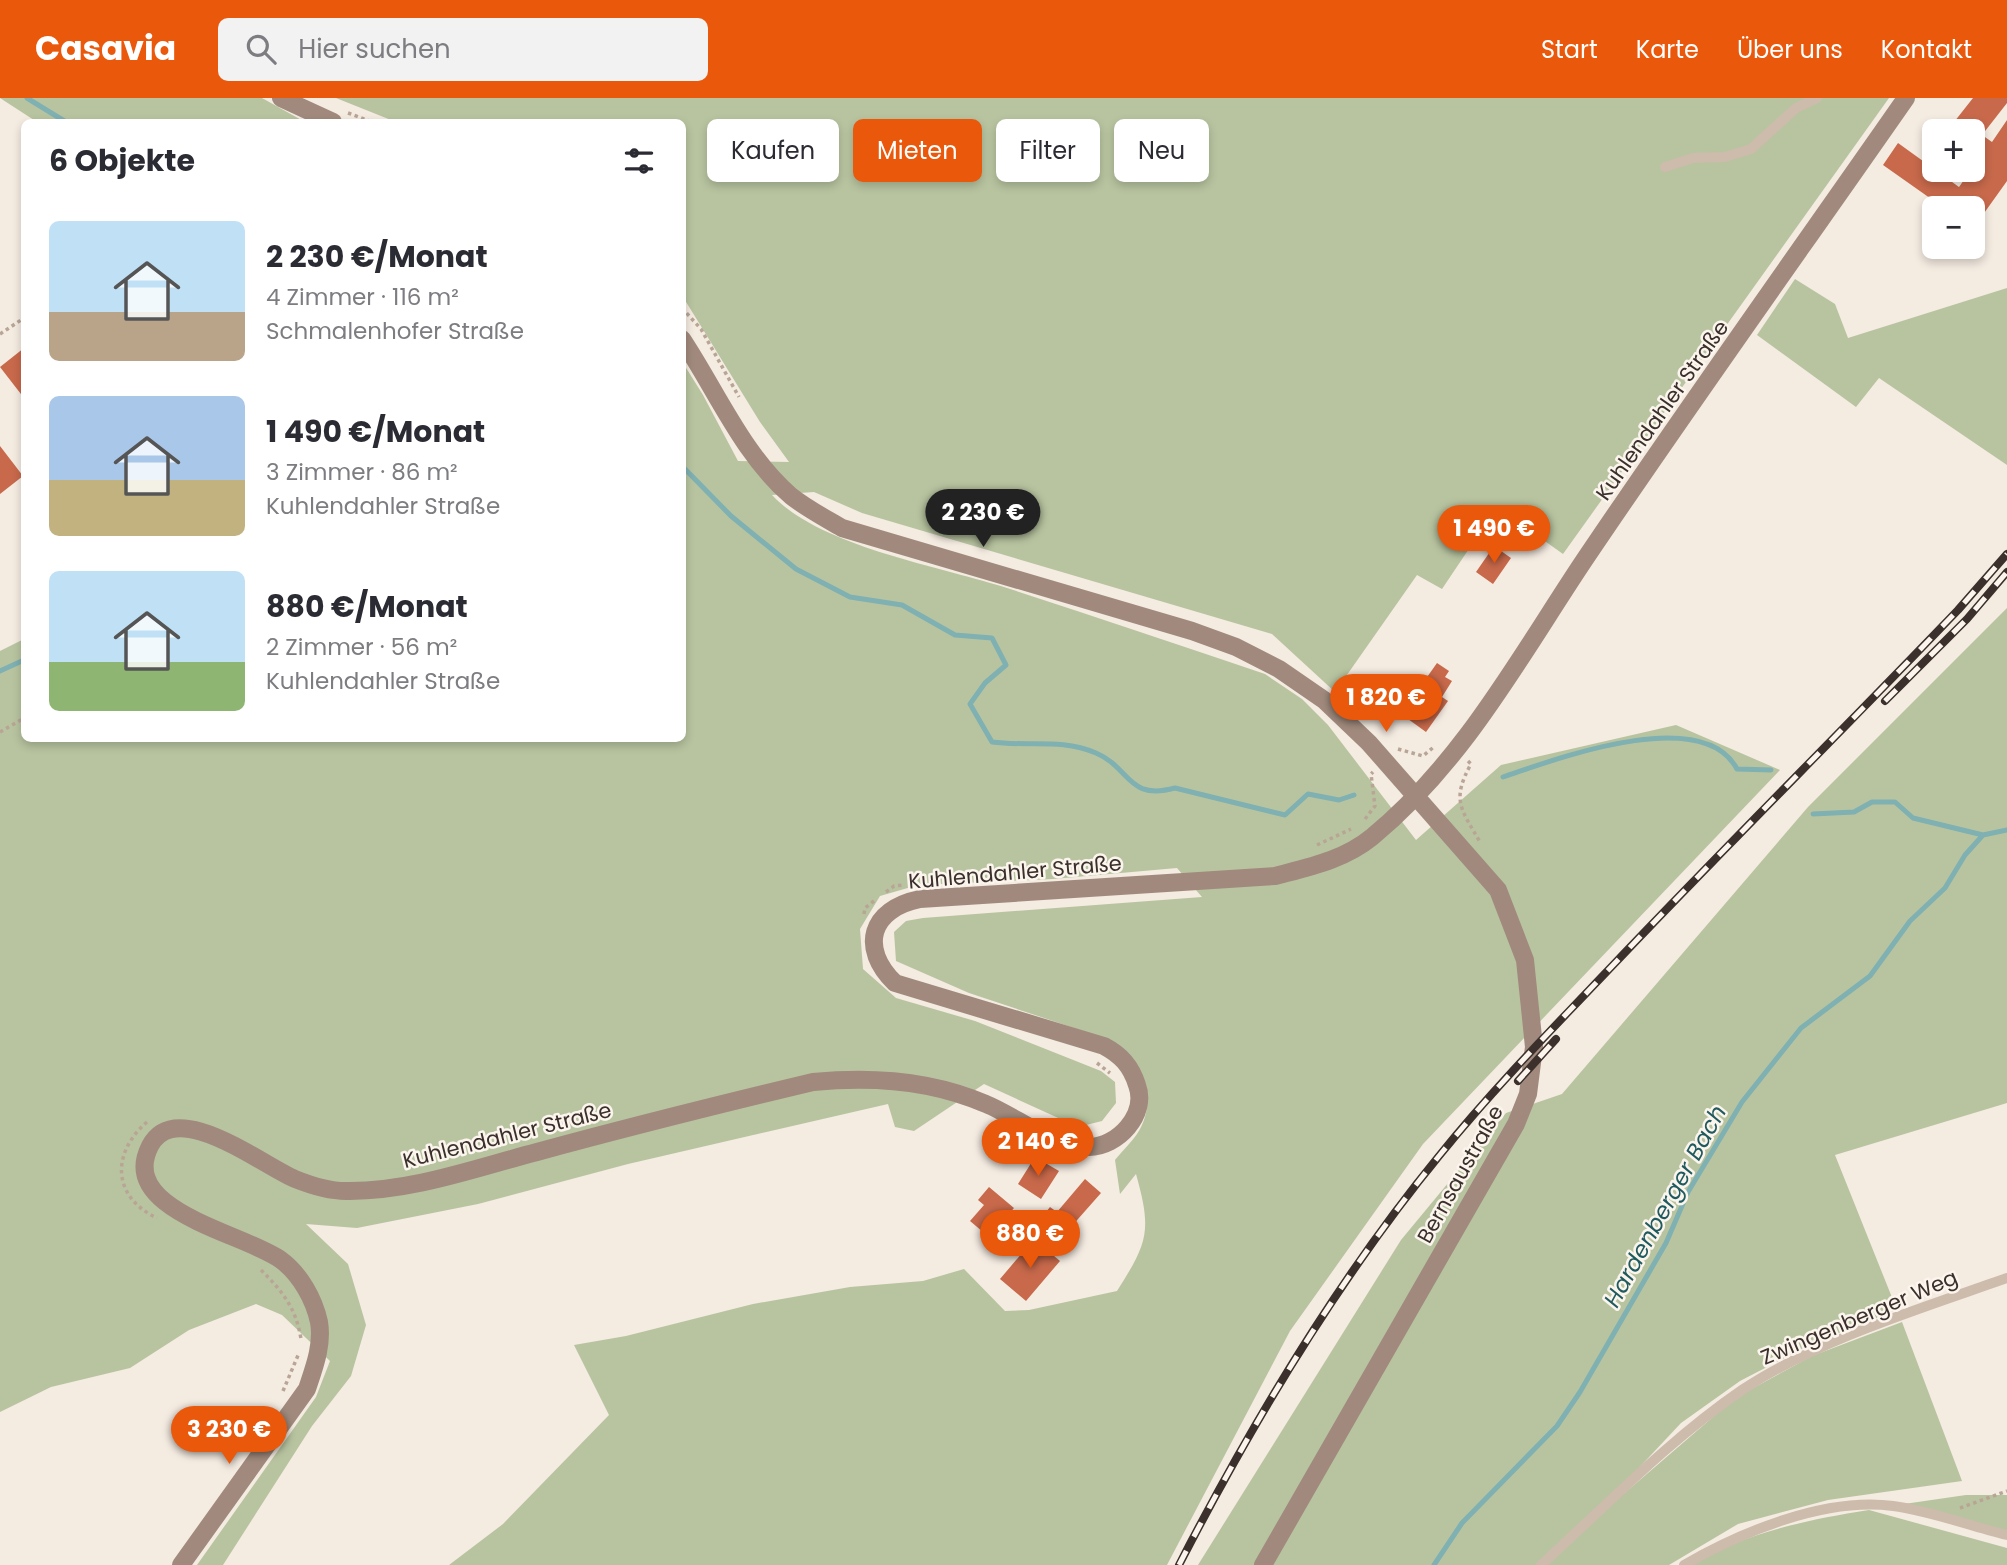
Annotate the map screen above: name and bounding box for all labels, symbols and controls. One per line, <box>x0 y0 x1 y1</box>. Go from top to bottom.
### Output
search box <box>218 18 708 81</box>
text: Casavia <box>35 25 176 72</box>
icon: search <box>242 30 280 68</box>
text: Hier suchen <box>298 31 451 67</box>
text: Start <box>1541 33 1598 66</box>
text: Karte <box>1636 33 1699 66</box>
text: Über uns <box>1737 33 1843 66</box>
text: Kontakt <box>1881 33 1972 66</box>
chip: Kaufen <box>707 119 839 182</box>
chip: Mieten <box>853 119 982 182</box>
chip: Filter <box>996 119 1100 182</box>
chip: Neu <box>1114 119 1209 182</box>
map controls <box>1922 119 1985 259</box>
button: + <box>1922 119 1985 182</box>
text: 6 Objekte <box>49 139 195 182</box>
icon: filters <box>620 142 658 180</box>
button: − <box>1922 196 1985 259</box>
text: 2 230 €/Monat <box>266 235 488 278</box>
icon: home <box>105 249 189 333</box>
text: 4 Zimmer · 116 m² <box>266 281 459 313</box>
street label: Kuhlendahler Straße <box>1589 314 1735 506</box>
text: Schmalenhofer Straße <box>266 315 524 347</box>
text: 1 490 €/Monat <box>266 410 485 453</box>
icon: home <box>105 424 189 508</box>
text: 3 Zimmer · 86 m² <box>266 456 458 488</box>
text: Kuhlendahler Straße <box>266 490 500 522</box>
pin: 2 230 € <box>918 490 1048 549</box>
text: 2 230 € <box>941 496 1025 528</box>
pin: 1 490 € <box>1429 505 1559 565</box>
text: 1 490 € <box>1453 512 1535 544</box>
text: 880 €/Monat <box>266 585 468 628</box>
icon: home <box>105 599 189 683</box>
text: 2 Zimmer · 56 m² <box>266 631 457 663</box>
text: Kuhlendahler Straße <box>266 665 500 697</box>
pin: 1 820 € <box>1321 674 1451 734</box>
text: 1 820 € <box>1346 681 1426 713</box>
street label: Kuhlendahler Straße <box>907 848 1123 896</box>
street label: Kuhlendahler Straße <box>400 1095 614 1175</box>
water label: Hardenberger Bach <box>1596 1099 1734 1313</box>
street label: Bernsaustraße <box>1410 1100 1510 1248</box>
pin: 2 140 € <box>973 1118 1103 1178</box>
text: 2 140 € <box>998 1125 1078 1157</box>
pin: 880 € <box>981 1210 1079 1270</box>
text: 880 € <box>996 1217 1064 1249</box>
street label: Zwingenberger Weg <box>1756 1262 1962 1372</box>
pin: 3 230 € <box>164 1406 294 1466</box>
text: 3 230 € <box>187 1413 271 1445</box>

